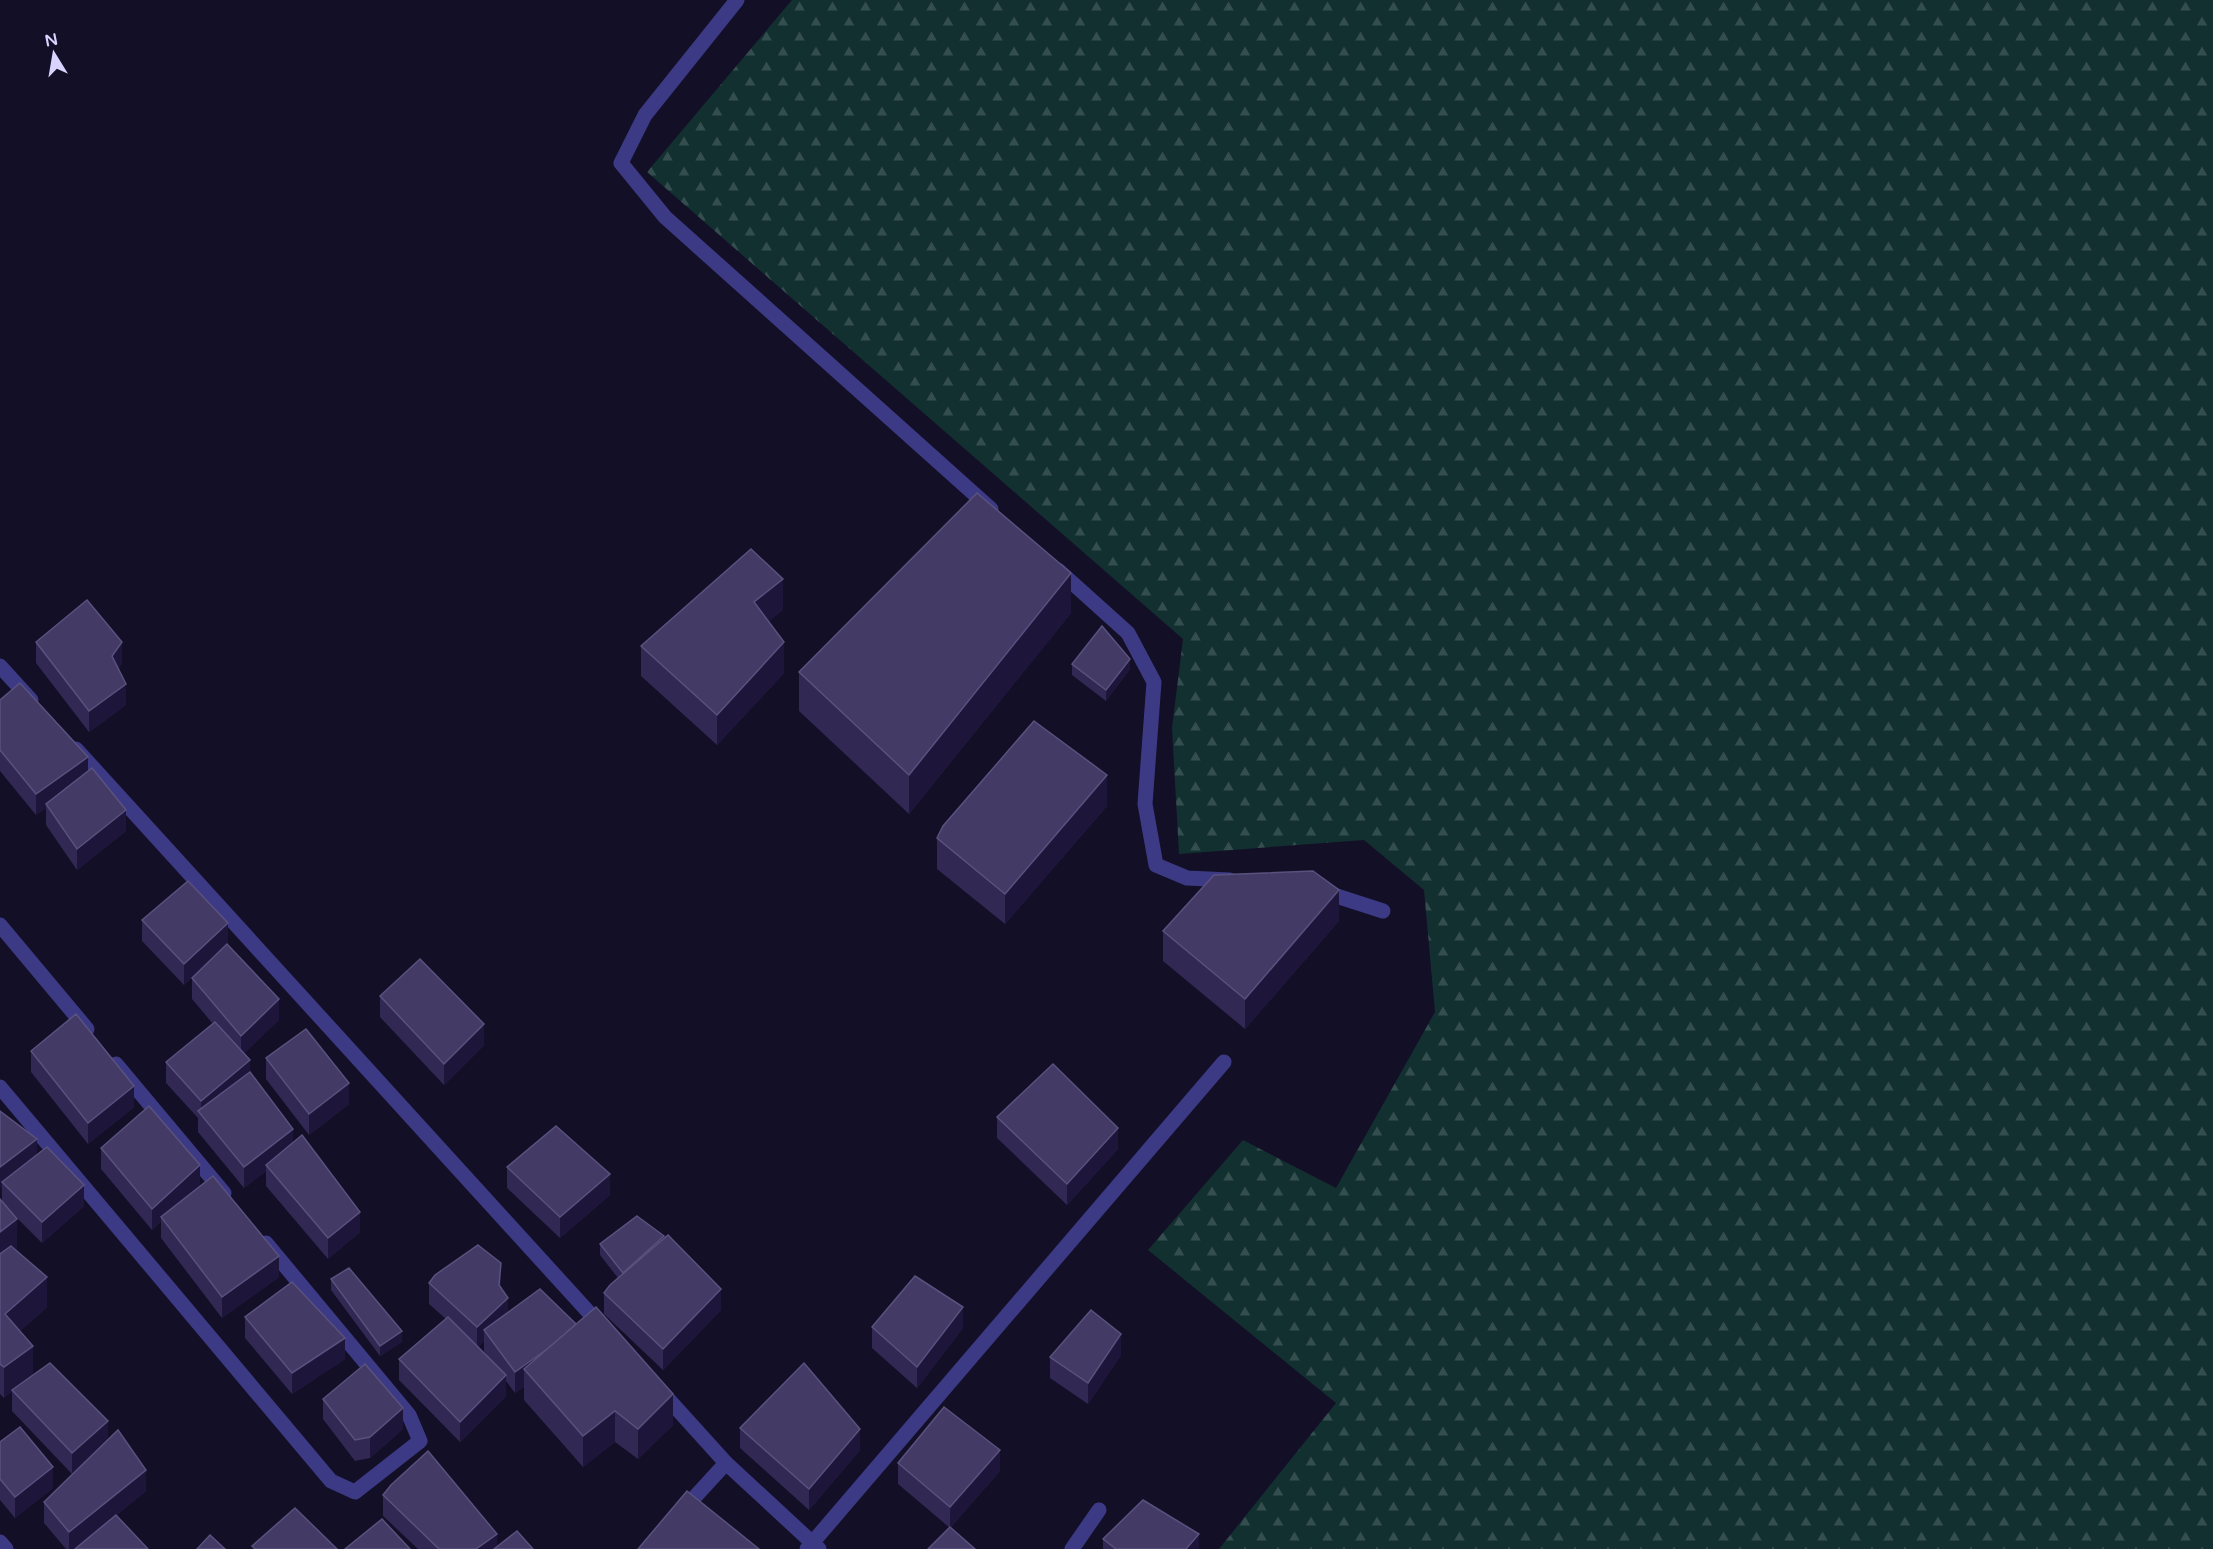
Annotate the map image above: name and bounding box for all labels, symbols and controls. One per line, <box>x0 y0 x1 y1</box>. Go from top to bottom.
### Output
north arrow <box>24 24 84 84</box>
text: N <box>43 29 60 51</box>

